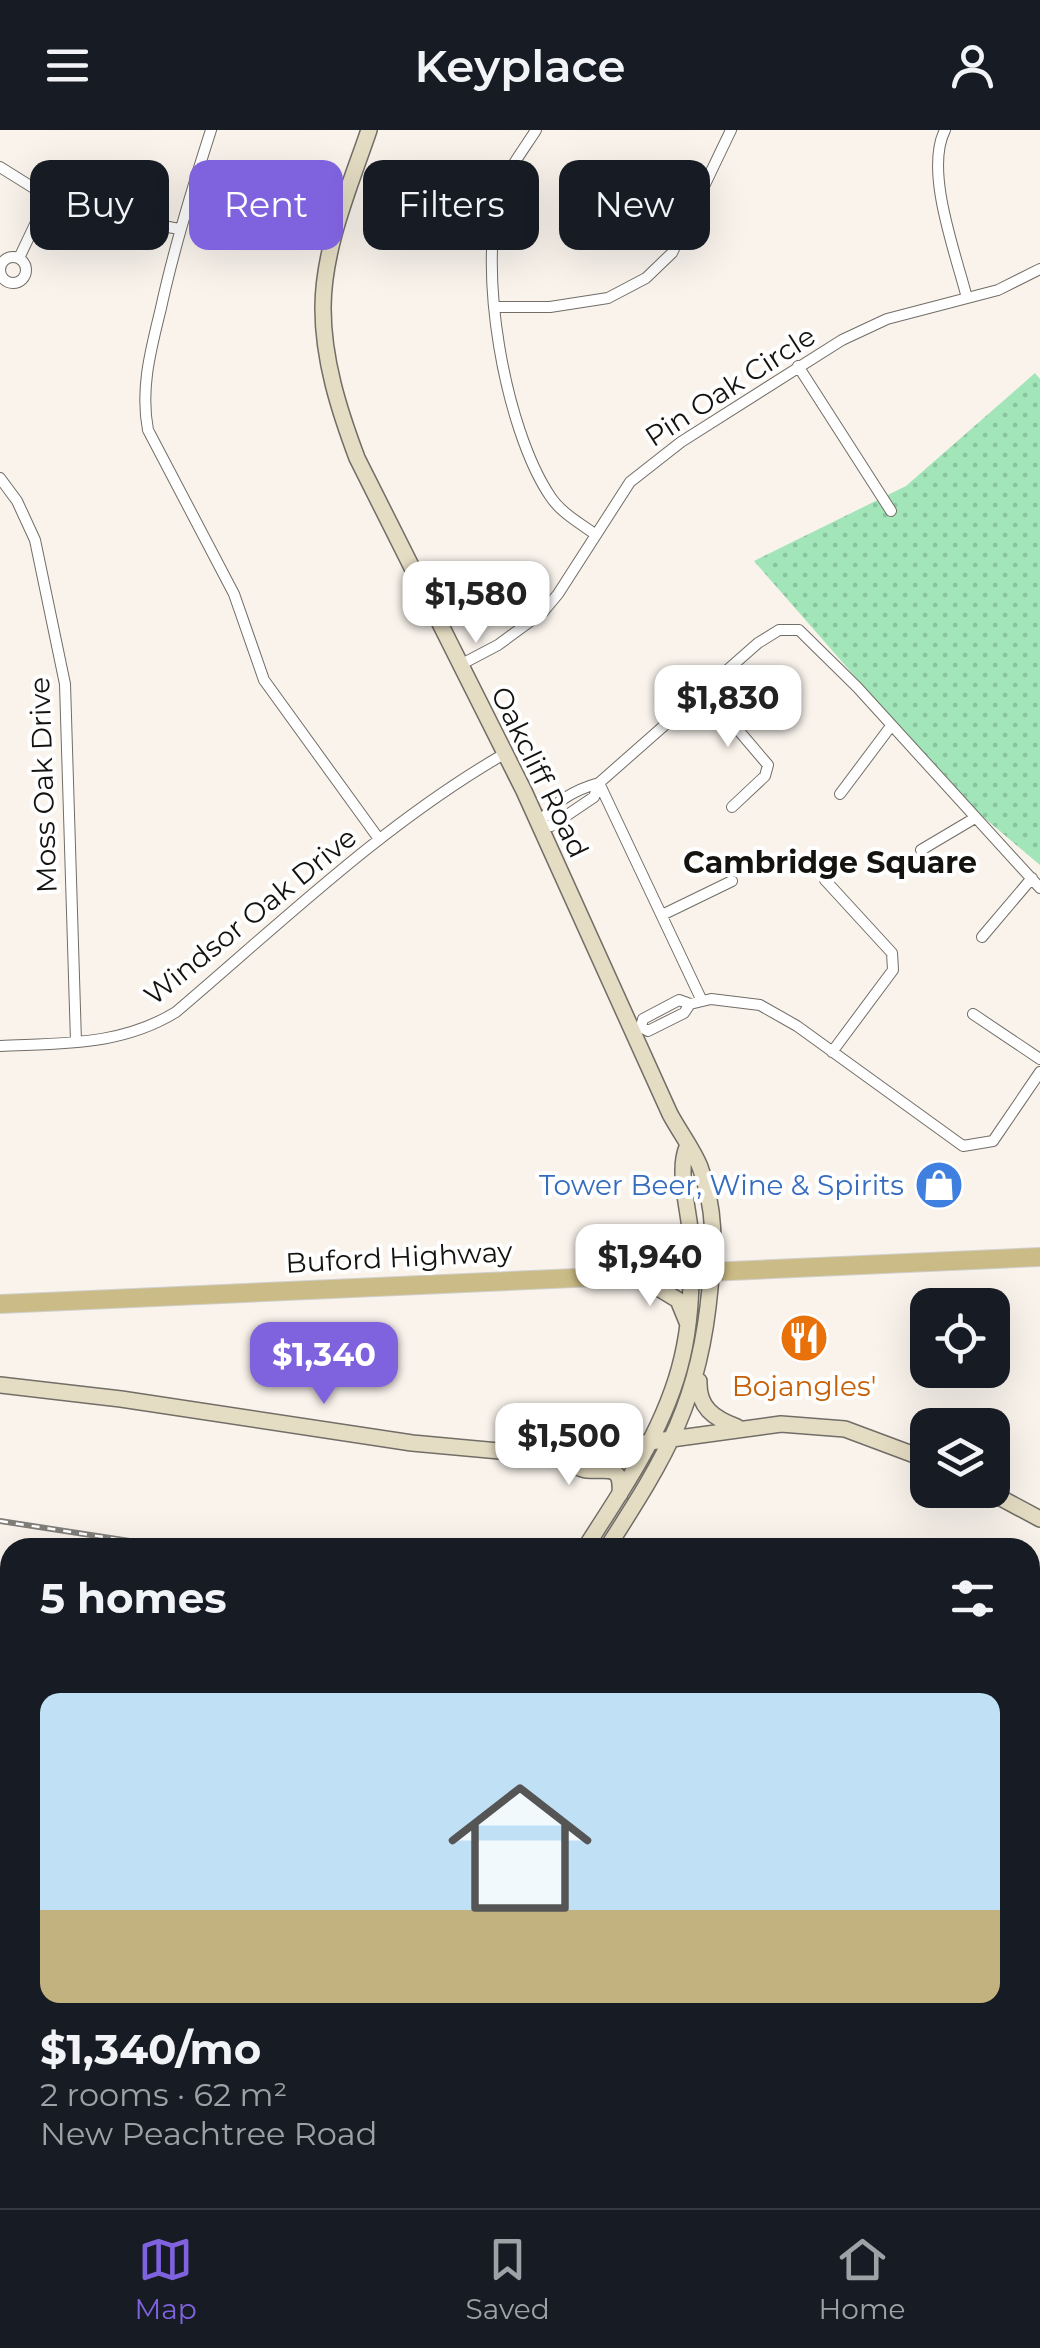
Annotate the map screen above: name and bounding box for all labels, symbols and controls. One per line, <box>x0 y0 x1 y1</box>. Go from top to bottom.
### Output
icon: menu <box>40 38 95 93</box>
text: Keyplace <box>415 38 625 93</box>
icon: person <box>945 38 1000 93</box>
chip: Buy <box>30 160 169 250</box>
chip: Rent <box>189 160 343 250</box>
chip: Filters <box>363 160 539 250</box>
chip: New <box>559 160 710 250</box>
street label: Pin Oak Circle <box>638 318 822 454</box>
pin: $1,580 <box>395 561 557 646</box>
text: $1,580 <box>425 574 527 613</box>
pin: $1,830 <box>647 665 809 750</box>
street label: Moss Oak Drive <box>22 676 64 894</box>
text: $1,830 <box>676 678 780 717</box>
street label: Oakcliff Road <box>484 681 596 863</box>
street label: Windsor Oak Drive <box>137 820 363 1012</box>
district label: Cambridge Square <box>683 844 977 881</box>
shop icon: Tower Beer, Wine & Spirits <box>913 1159 965 1211</box>
place label: Tower Beer, Wine & Spirits <box>539 1168 904 1202</box>
pin: $1,940 <box>569 1224 731 1309</box>
street label: Buford Highway <box>285 1234 514 1280</box>
text: $1,940 <box>597 1237 703 1276</box>
map controls <box>910 1288 1010 1508</box>
button: locate <box>910 1288 1010 1388</box>
restaurant icon: Bojangles' <box>778 1312 830 1364</box>
pin: $1,340 <box>243 1322 405 1407</box>
text: $1,340 <box>272 1335 376 1374</box>
place label: Bojangles' <box>732 1369 876 1403</box>
pin: $1,500 <box>488 1403 650 1488</box>
button: layers <box>910 1408 1010 1508</box>
text: $1,500 <box>517 1416 621 1455</box>
icon: filters <box>945 1571 1000 1626</box>
text: 5 homes <box>40 1572 227 1624</box>
icon: home <box>430 1758 610 1938</box>
text: $1,340/mo <box>40 2023 261 2075</box>
text: 2 rooms · 62 m² <box>40 2075 287 2114</box>
text: New Peachtree Road <box>40 2114 377 2153</box>
tab: Map <box>134 2232 197 2326</box>
tab: Saved <box>466 2232 550 2326</box>
tab: Home <box>819 2232 906 2326</box>

